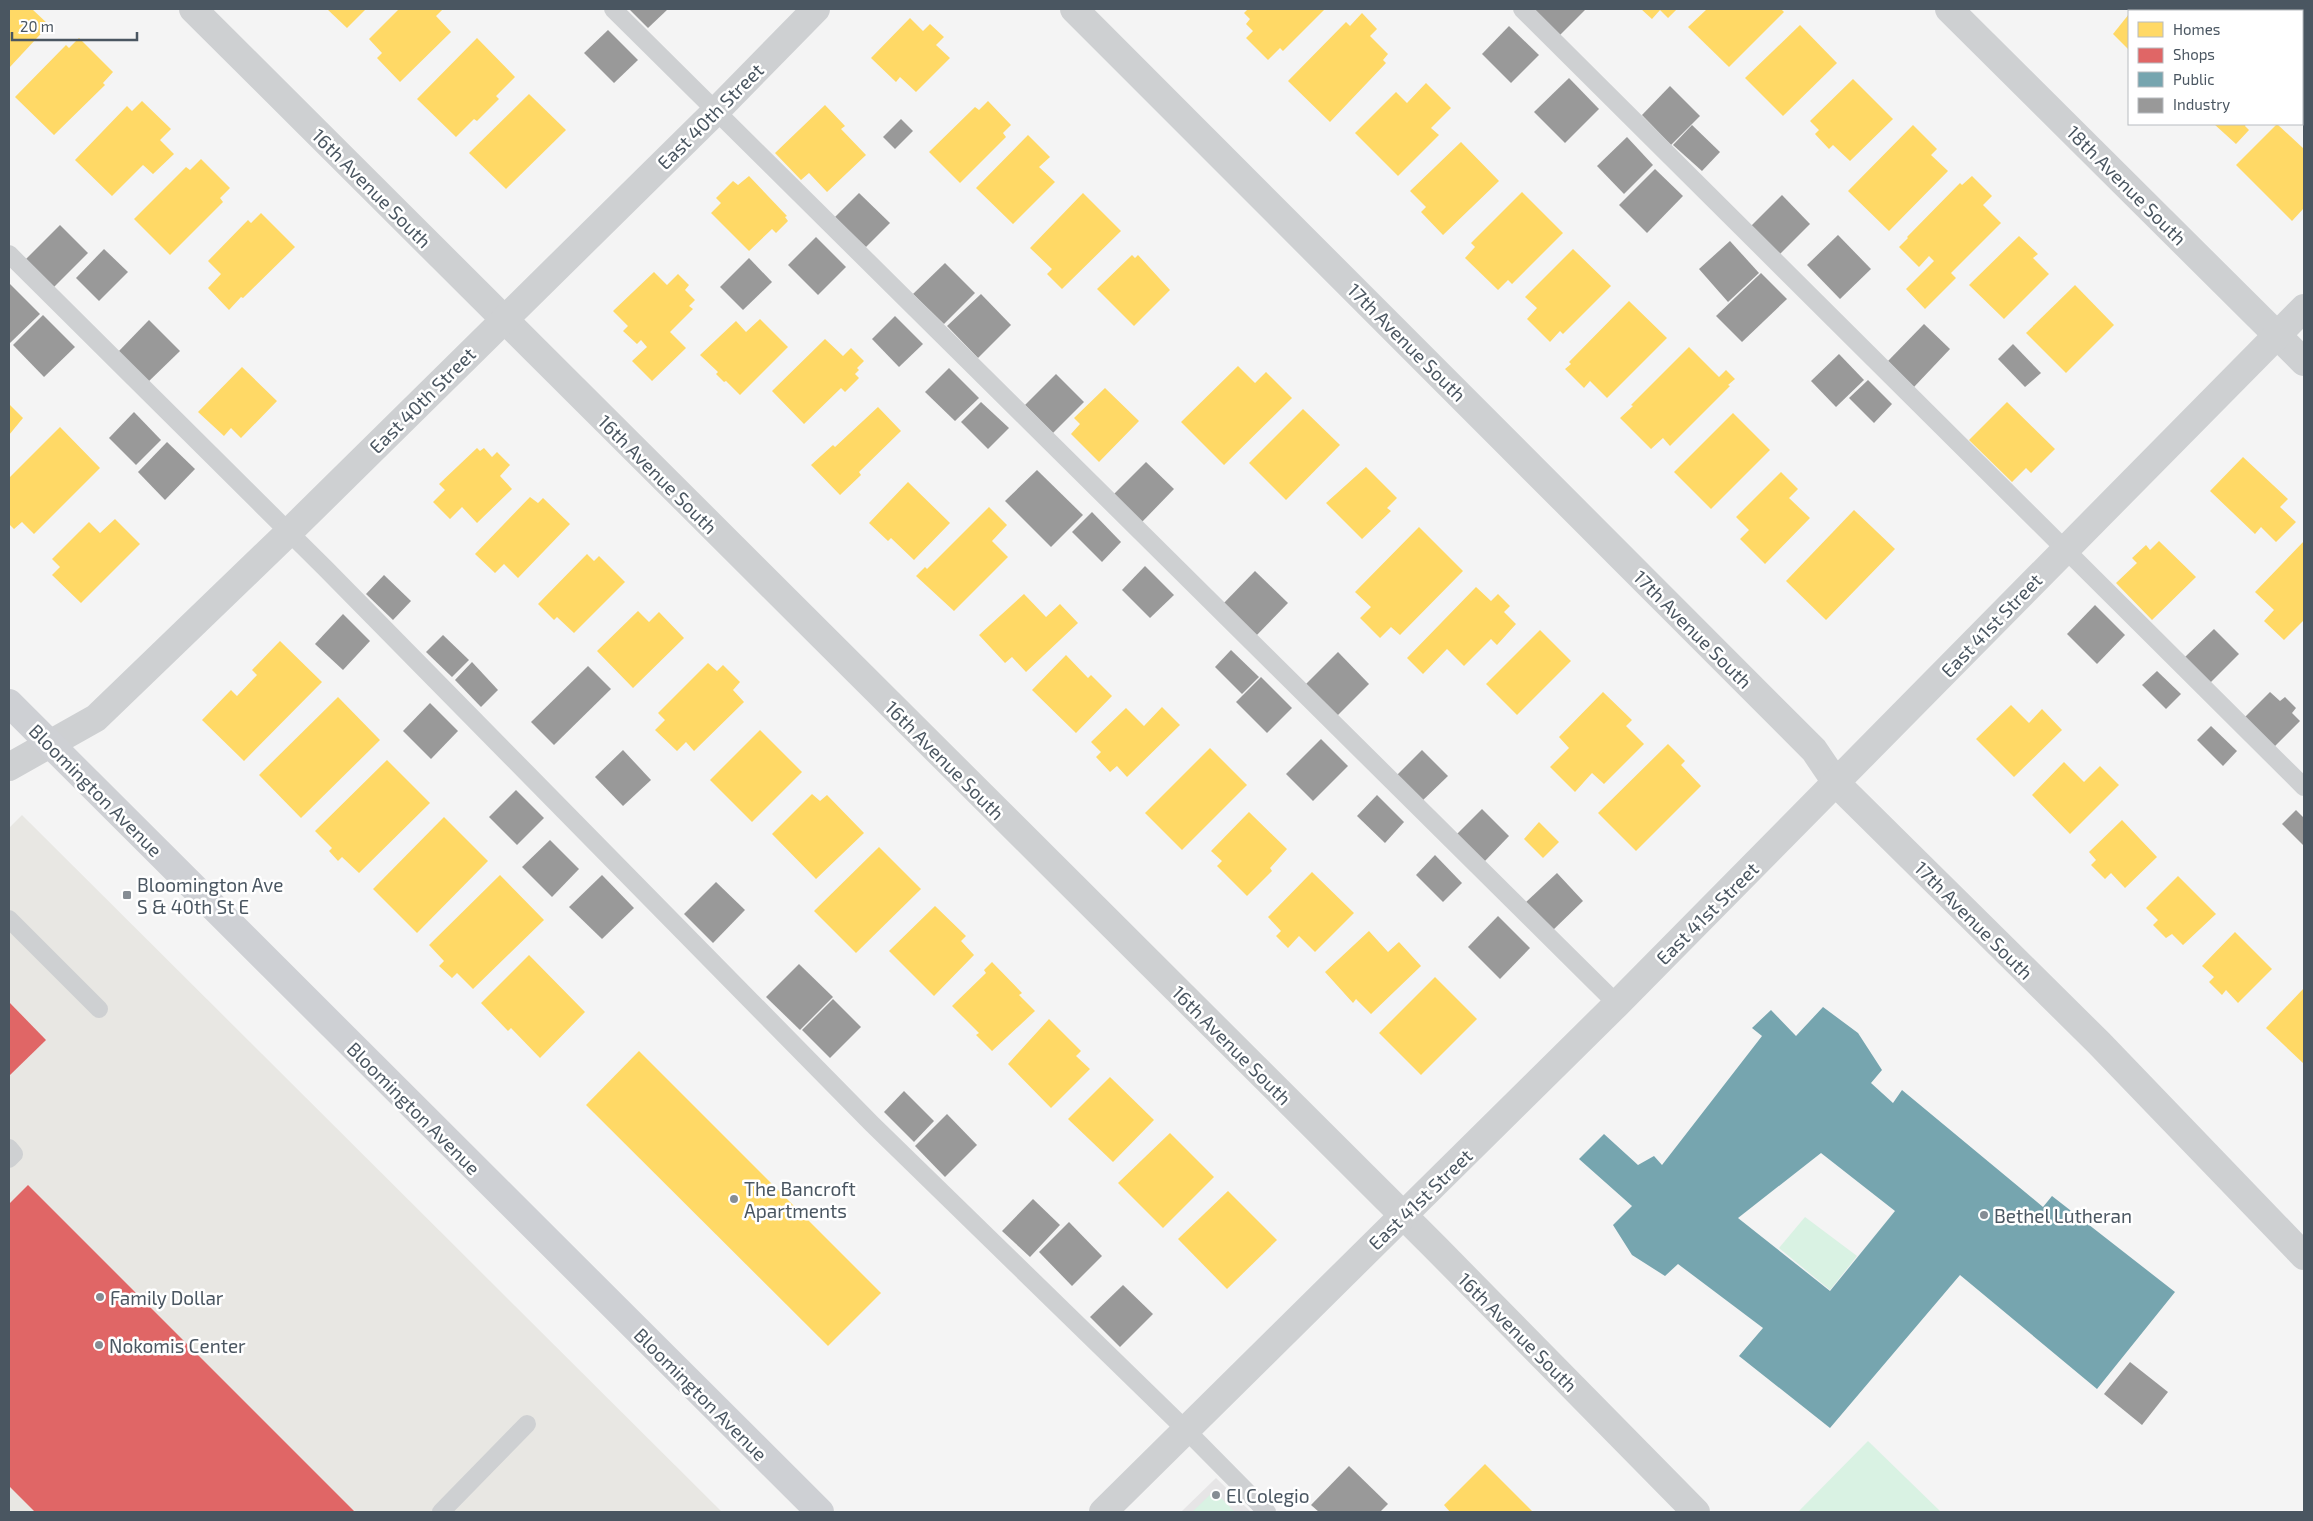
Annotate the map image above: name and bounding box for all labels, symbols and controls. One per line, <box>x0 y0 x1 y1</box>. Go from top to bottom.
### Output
scale bar <box>12 10 138 42</box>
legend <box>2128 10 2303 125</box>
text: 20 m <box>20 17 54 35</box>
text: Homes <box>2173 20 2220 38</box>
text: Shops <box>2173 45 2215 63</box>
street label: East 40th Street <box>652 58 768 174</box>
text: Public <box>2173 70 2214 88</box>
text: Industry <box>2173 95 2230 113</box>
street label: 18th Avenue South <box>2062 120 2192 250</box>
street label: 16th Avenue South <box>308 124 436 252</box>
street label: 17th Avenue South <box>1343 278 1471 406</box>
street label: East 40th Street <box>364 342 480 458</box>
street label: 16th Avenue South <box>594 410 722 538</box>
street label: 17th Avenue South <box>1629 565 1757 693</box>
street label: East 41st Street <box>1936 568 2046 682</box>
street label: 16th Avenue South <box>881 696 1009 824</box>
street label: Bloomington Avenue <box>25 719 167 861</box>
street label: 17th Avenue South <box>1910 856 2038 984</box>
street label: East 41st Street <box>1651 857 1763 969</box>
place label: Bloomington Ave S & 40th St E <box>137 873 283 918</box>
marker: Bloomington Ave S & 40th St E <box>121 889 133 901</box>
street label: 16th Avenue South <box>1168 981 1296 1109</box>
street label: Bloomington Avenue <box>343 1037 485 1179</box>
street label: East 41st Street <box>1363 1144 1477 1254</box>
place label: The Bancroft Apartments <box>744 1177 856 1222</box>
marker: The Bancroft Apartments <box>728 1193 740 1205</box>
place label: Bethel Lutheran <box>1994 1204 2132 1227</box>
marker: Bethel Lutheran <box>1978 1209 1990 1221</box>
street label: 16th Avenue South <box>1454 1268 1582 1396</box>
place label: Family Dollar <box>110 1286 224 1309</box>
marker: Family Dollar <box>94 1291 106 1303</box>
street label: Bloomington Avenue <box>630 1323 772 1465</box>
place label: Nokomis Center <box>109 1334 246 1357</box>
marker: Nokomis Center <box>93 1339 105 1351</box>
place label: El Colegio <box>1226 1484 1310 1507</box>
marker: El Colegio <box>1210 1489 1222 1501</box>

